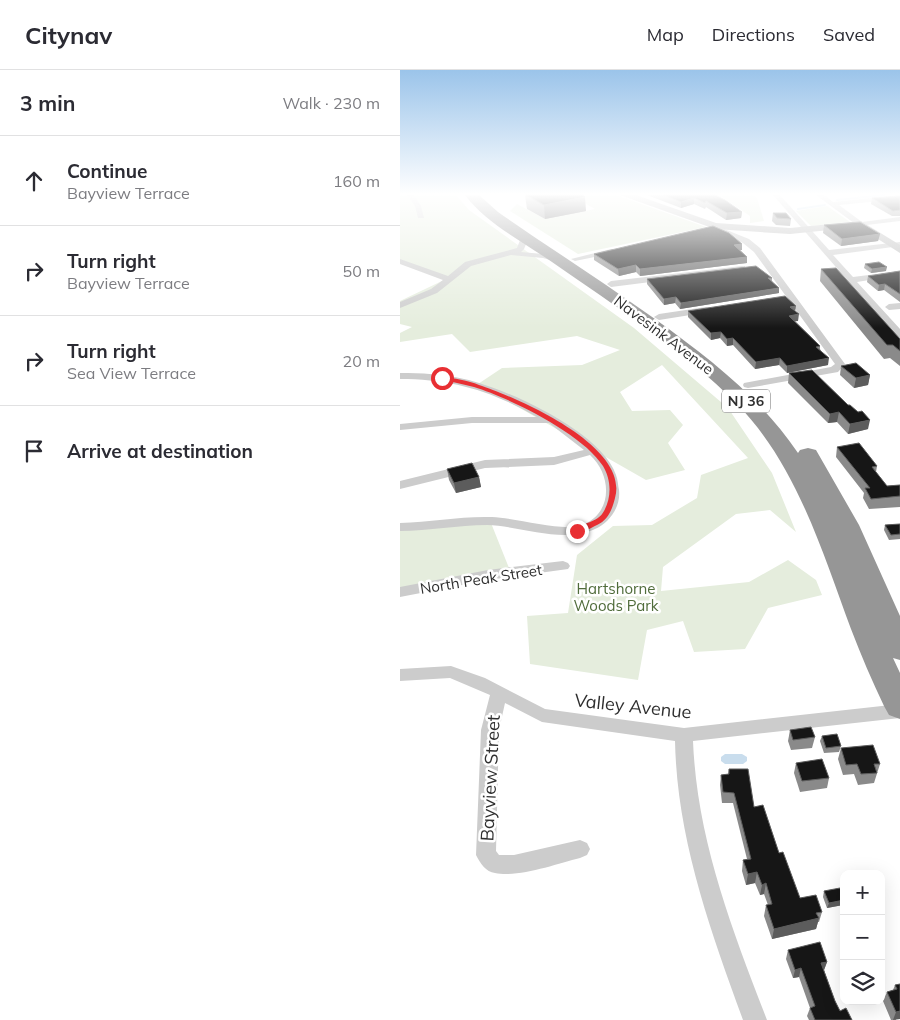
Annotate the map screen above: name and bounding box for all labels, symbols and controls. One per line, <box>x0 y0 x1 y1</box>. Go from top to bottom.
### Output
text: Citynav <box>25 20 112 50</box>
text: Map <box>647 23 684 46</box>
text: Directions <box>712 23 795 46</box>
text: Saved <box>823 23 875 46</box>
text: 3 min <box>20 90 75 116</box>
text: Walk · 230 m <box>282 93 380 113</box>
text: Continue <box>67 159 147 183</box>
icon: ahead <box>20 167 48 195</box>
text: 160 m <box>333 171 380 191</box>
text: Bayview Terrace <box>67 183 190 203</box>
text: Turn right <box>67 249 156 273</box>
icon: right <box>20 257 48 285</box>
text: 50 m <box>343 261 380 281</box>
text: Bayview Terrace <box>67 273 190 293</box>
street label: Navesink Avenue <box>610 291 718 379</box>
text: Turn right <box>67 339 156 363</box>
icon: right <box>20 347 48 375</box>
text: 20 m <box>343 351 380 371</box>
text: Sea View Terrace <box>67 363 196 383</box>
route start <box>431 367 454 390</box>
road number: NJ 36 <box>722 390 770 412</box>
icon: arrive <box>20 437 48 465</box>
text: Arrive at destination <box>67 439 253 463</box>
route end <box>566 520 589 543</box>
street label: North Peak Street <box>419 560 543 598</box>
park label: Hartshorne Woods Park <box>574 579 659 615</box>
street label: Valley Avenue <box>573 688 693 724</box>
street label: Bayview Street <box>475 714 505 842</box>
map controls <box>840 870 885 1005</box>
button: + <box>840 870 885 915</box>
button: − <box>840 915 885 960</box>
button: layers <box>840 960 885 1005</box>

